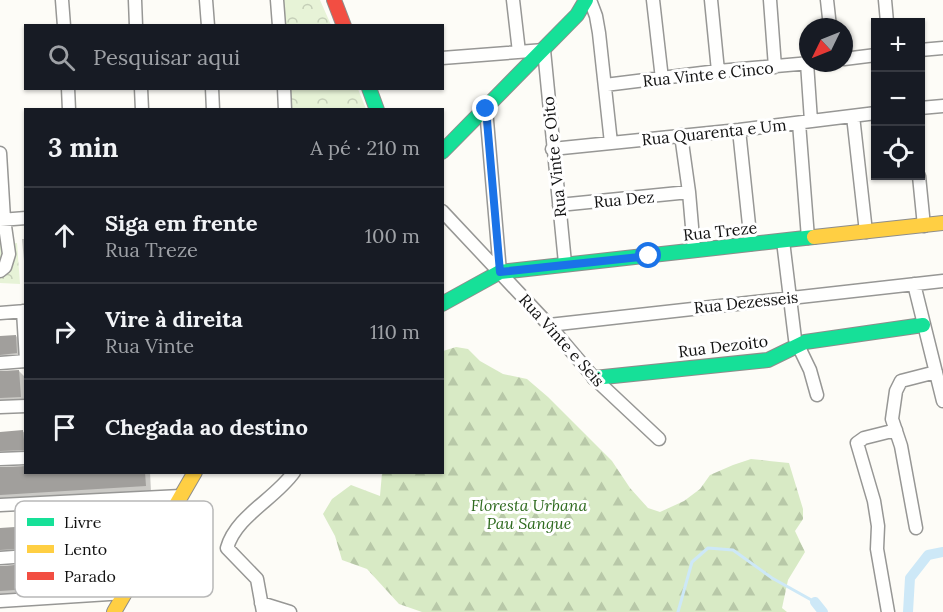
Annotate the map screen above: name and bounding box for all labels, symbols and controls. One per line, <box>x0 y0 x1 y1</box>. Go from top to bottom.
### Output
north arrow <box>799 18 853 72</box>
map controls <box>871 18 925 180</box>
button: + <box>871 18 925 72</box>
search box <box>24 24 444 90</box>
icon: search <box>45 41 78 74</box>
text: Pesquisar aqui <box>93 43 240 71</box>
street label: Rua Vinte e Cinco <box>642 57 774 91</box>
button: − <box>871 72 925 126</box>
route end <box>472 95 498 121</box>
street label: Rua Vinte e Oito <box>538 96 570 218</box>
street label: Rua Quarenta e Um <box>641 114 787 150</box>
button: locate <box>871 126 925 180</box>
text: 3 min <box>48 131 118 164</box>
text: A pé · 210 m <box>310 135 420 160</box>
street label: Rua Dez <box>593 186 655 212</box>
text: Siga em frente <box>105 209 258 237</box>
street label: Rua Treze <box>682 217 758 245</box>
icon: ahead <box>48 219 81 252</box>
text: 100 m <box>365 223 420 248</box>
text: Rua Treze <box>105 237 198 262</box>
route start <box>635 242 661 268</box>
street label: Rua Dezesseis <box>693 287 799 317</box>
street label: Rua Vinte e Seis <box>515 289 609 391</box>
text: Vire à direita <box>105 305 243 333</box>
icon: right <box>48 315 81 348</box>
text: 110 m <box>370 319 420 344</box>
street label: Rua Dezoito <box>677 331 769 361</box>
text: Rua Vinte <box>105 333 194 358</box>
icon: arrive <box>48 411 81 444</box>
text: Chegada ao destino <box>105 413 308 441</box>
park label: Floresta Urbana Pau Sangue <box>471 495 588 533</box>
legend <box>15 501 213 597</box>
text: Livre <box>64 512 102 532</box>
text: Lento <box>64 539 107 559</box>
text: Parado <box>64 566 116 586</box>

